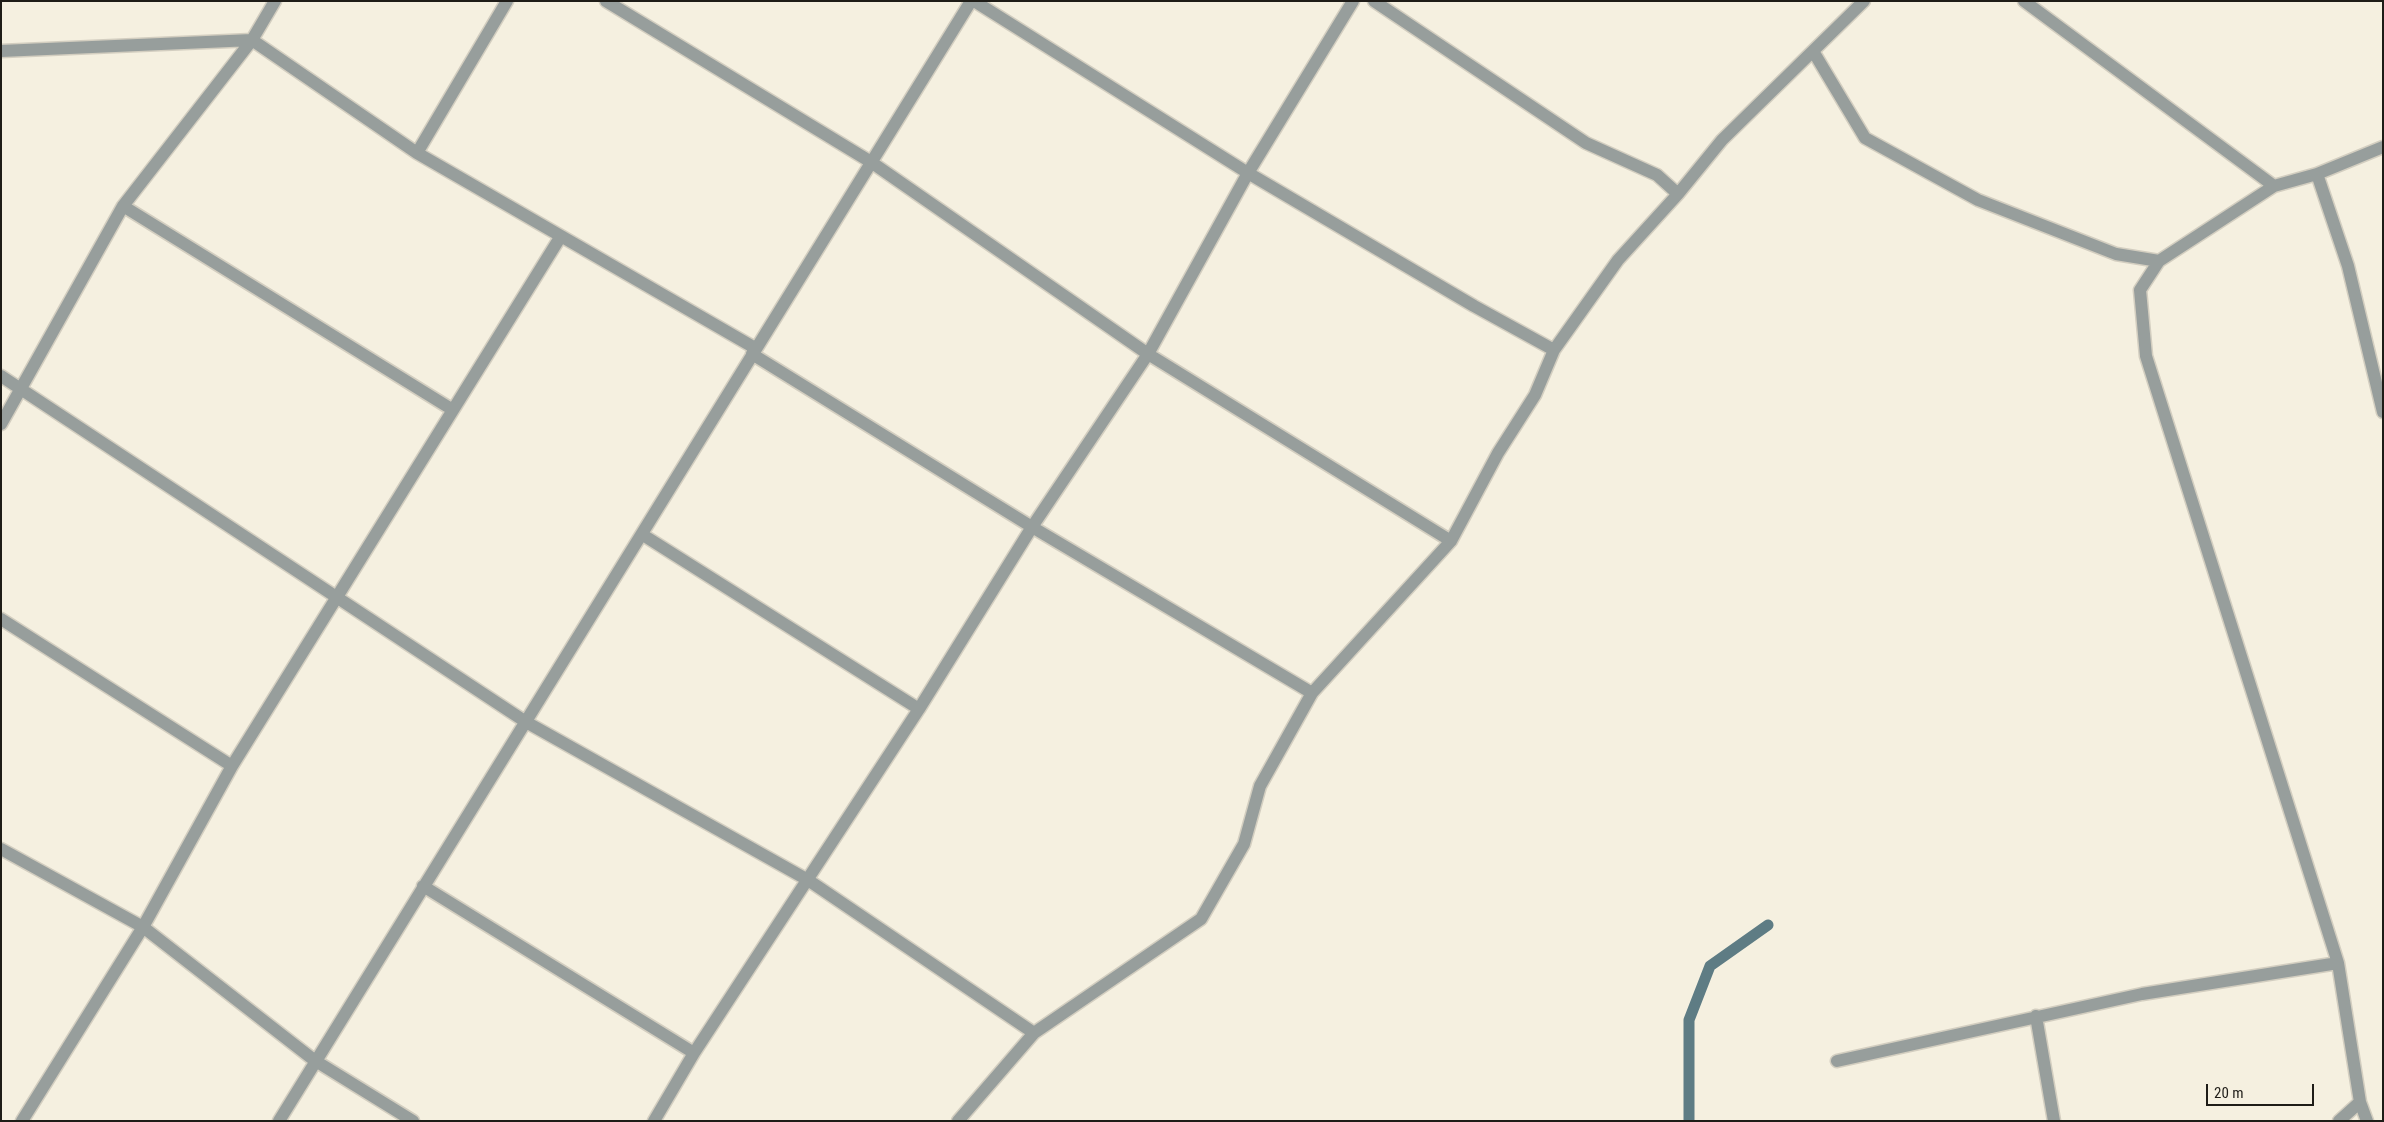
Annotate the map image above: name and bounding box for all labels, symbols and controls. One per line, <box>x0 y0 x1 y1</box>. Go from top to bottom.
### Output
scale bar <box>2209 1074 2316 1106</box>
text: 20 m <box>2214 1084 2244 1102</box>

